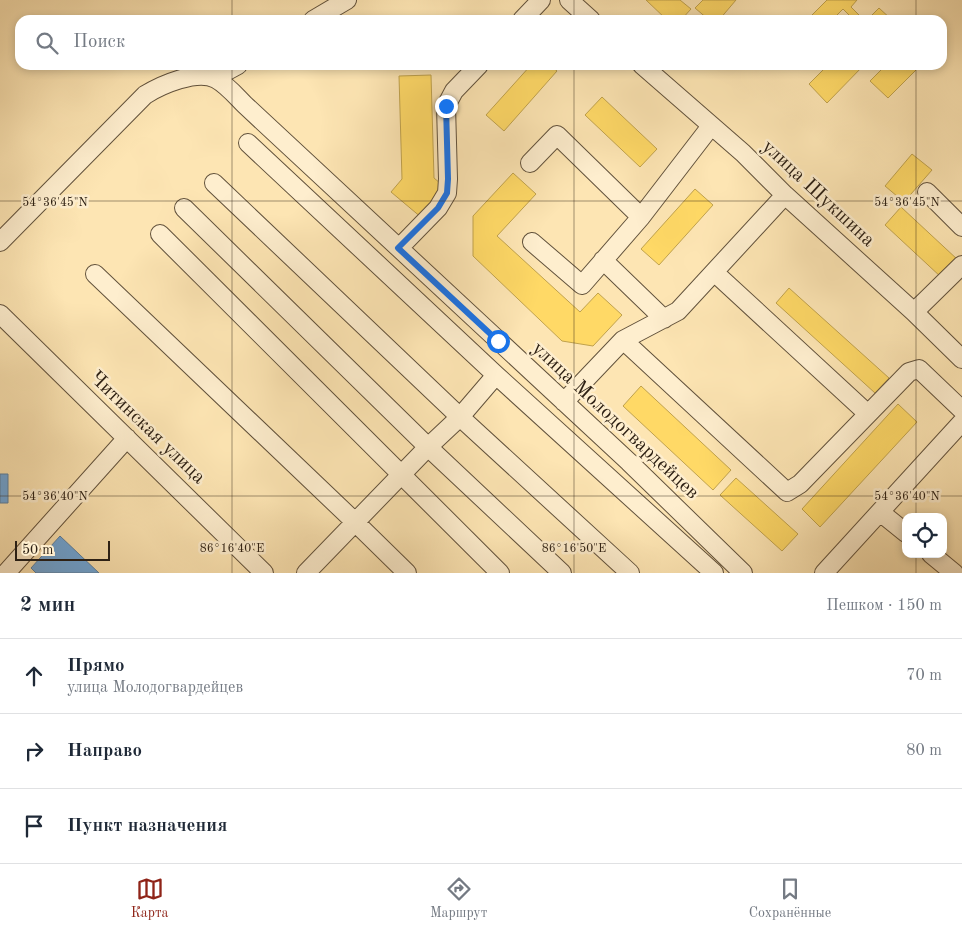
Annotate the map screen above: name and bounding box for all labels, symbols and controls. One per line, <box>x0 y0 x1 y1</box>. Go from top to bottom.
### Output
search box <box>15 15 947 70</box>
icon: search <box>33 29 61 57</box>
text: Поиск <box>73 33 125 52</box>
route end <box>435 95 458 118</box>
street label: улица Шукшина <box>758 137 878 251</box>
text: 54°36'45"N <box>22 196 88 209</box>
text: 54°36'45"N <box>874 196 940 209</box>
route start <box>487 330 510 353</box>
street label: улица Молодогвардейцев <box>528 339 702 503</box>
street label: Читинская улица <box>85 368 209 488</box>
text: 54°36'40"N <box>22 490 88 503</box>
text: 54°36'40"N <box>874 490 940 503</box>
map controls <box>902 513 947 558</box>
button: locate <box>902 513 947 558</box>
scale bar <box>15 538 110 561</box>
text: 86°16'50"E <box>542 542 606 555</box>
text: 50 m <box>22 543 53 557</box>
text: 86°16'40"E <box>200 543 264 555</box>
text: 2 мин <box>20 595 75 616</box>
text: Пешком · 150 m <box>826 598 942 614</box>
text: Прямо <box>67 657 125 676</box>
icon: ahead <box>20 662 48 690</box>
text: 70 m <box>906 668 942 684</box>
text: улица Молодогвардейцев <box>67 680 243 696</box>
icon: right <box>20 737 48 765</box>
text: Направо <box>67 742 142 761</box>
text: 80 m <box>906 743 942 759</box>
icon: arrive <box>20 812 48 840</box>
text: Пункт назначения <box>67 817 227 836</box>
tab: Карта <box>131 875 169 922</box>
tab: Маршрут <box>430 875 487 922</box>
tab: Сохранённые <box>749 875 831 922</box>

